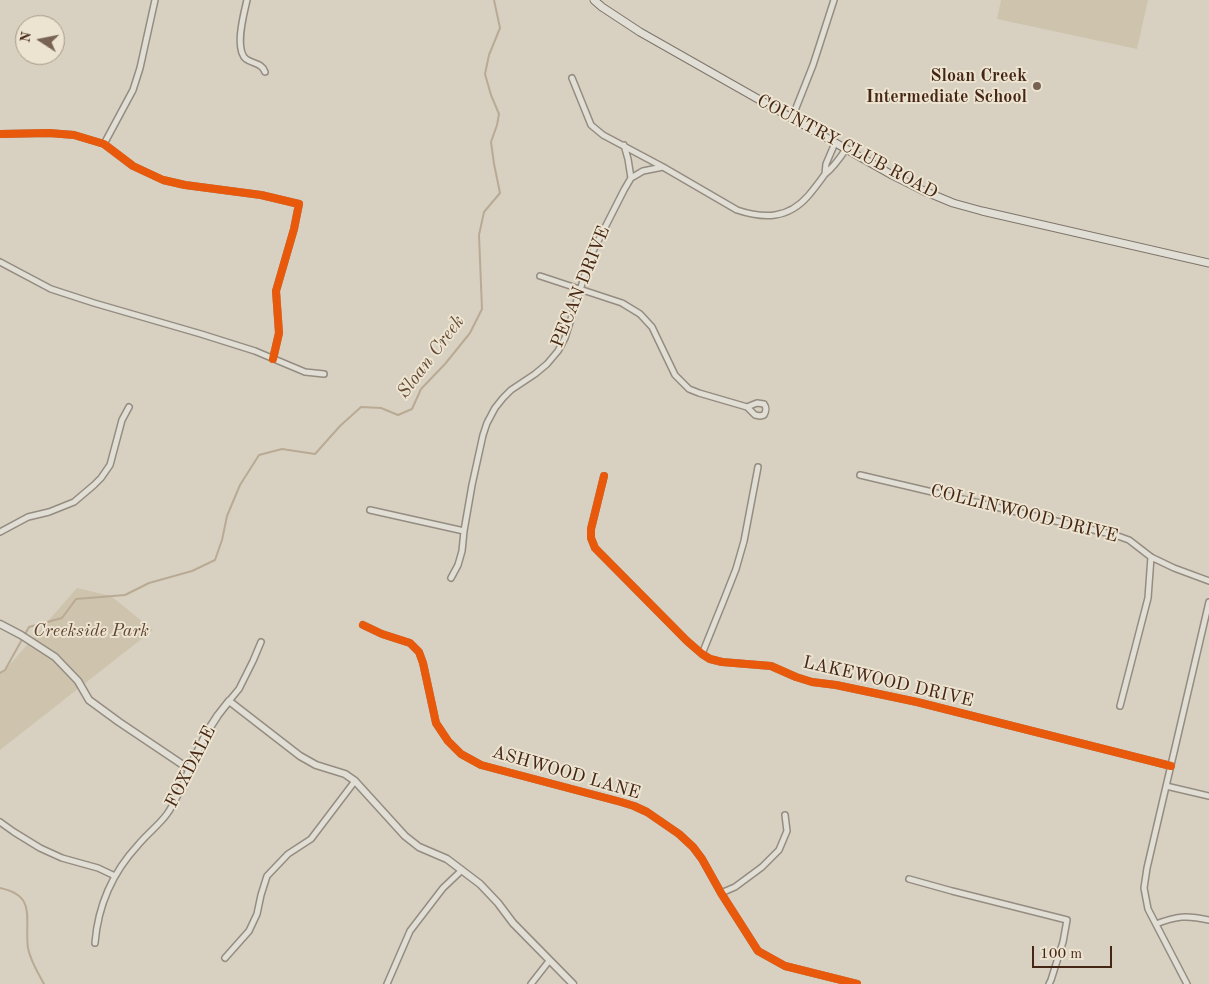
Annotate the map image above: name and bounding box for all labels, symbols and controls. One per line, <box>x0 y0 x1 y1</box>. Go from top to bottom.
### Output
north arrow <box>15 15 65 65</box>
text: N <box>18 31 34 44</box>
place label: Sloan Creek Intermediate School <box>866 65 1027 108</box>
marker: Sloan Creek Intermediate School <box>1031 80 1043 92</box>
street label: COUNTRY CLUB ROAD <box>753 90 941 204</box>
street label: PECAN DRIVE <box>547 223 615 351</box>
water label: Sloan Creek <box>392 311 470 403</box>
street label: COLLINWOOD DRIVE <box>928 480 1120 548</box>
park label: Creekside Park <box>33 620 149 642</box>
street label: LAKEWOOD DRIVE <box>801 652 975 712</box>
street label: FOXDALE <box>161 723 221 811</box>
street label: ASHWOOD LANE <box>489 741 643 805</box>
scale bar <box>1034 936 1114 968</box>
text: 100 m <box>1040 947 1082 962</box>

